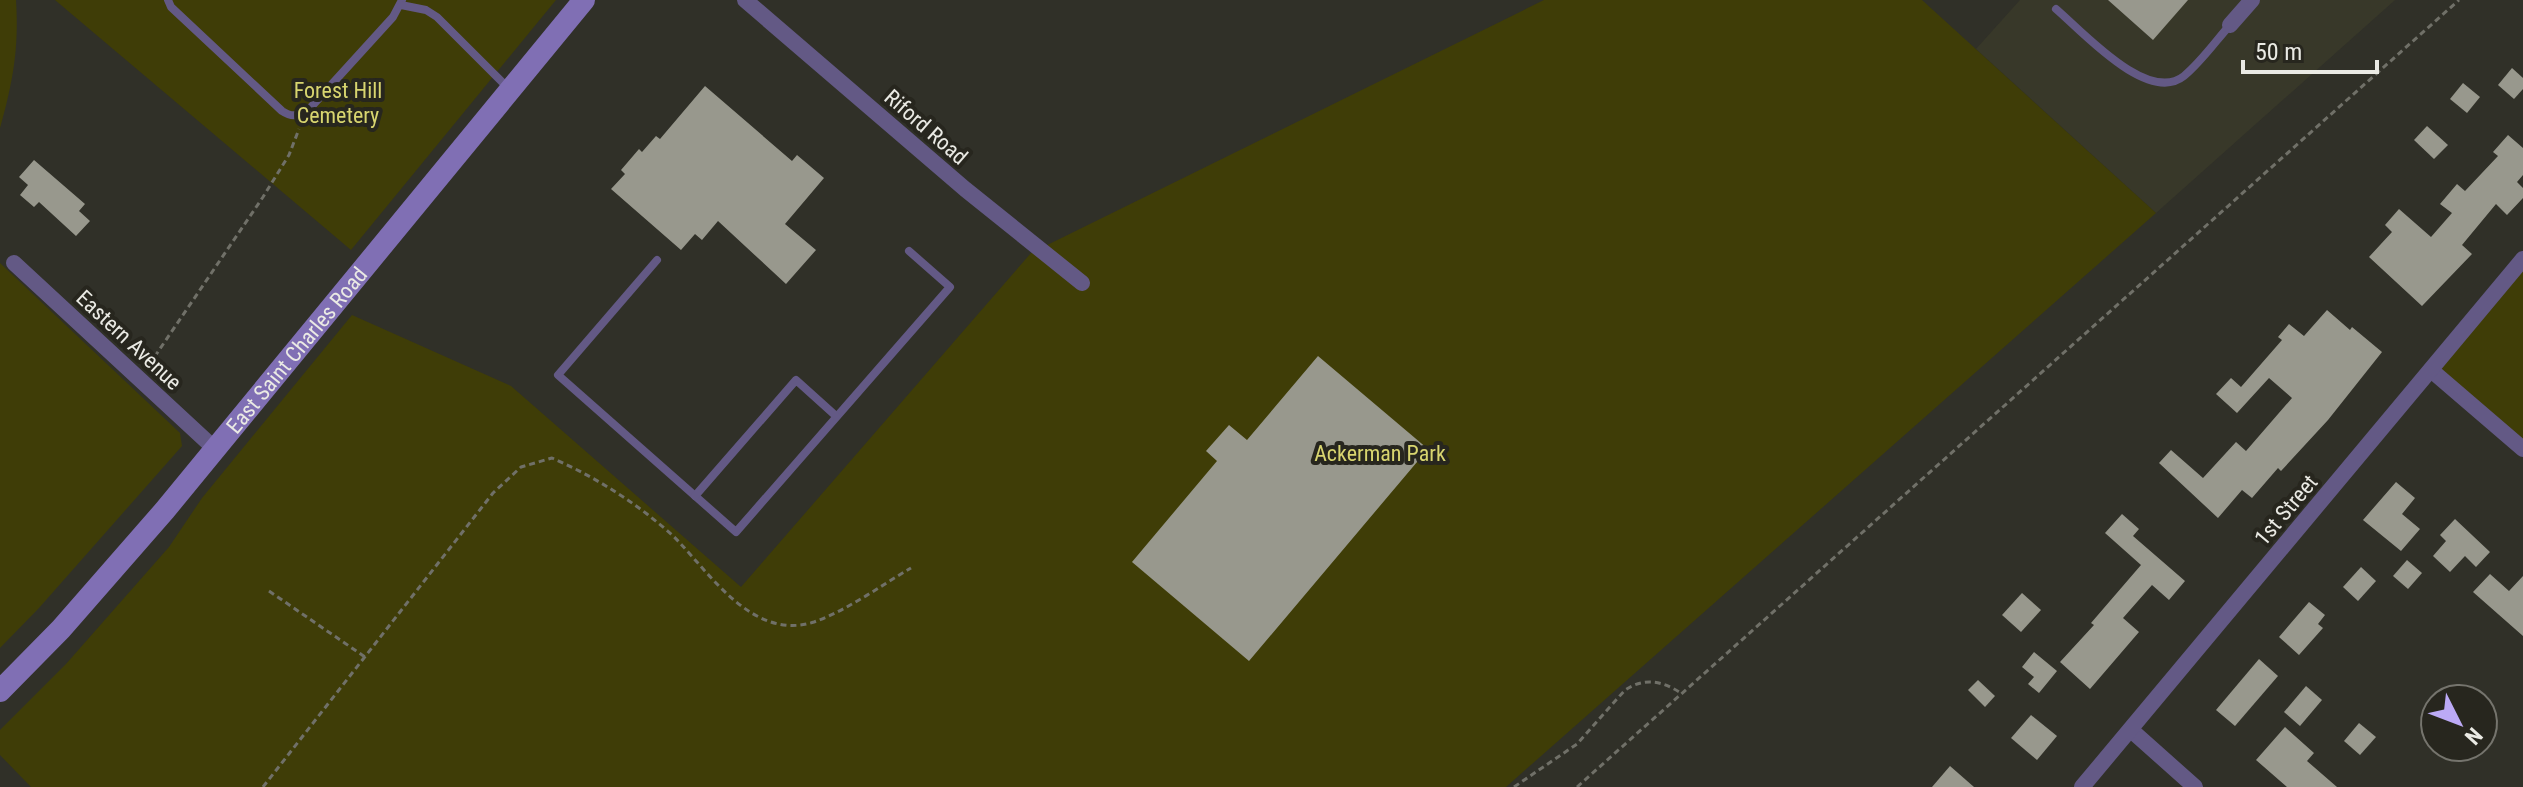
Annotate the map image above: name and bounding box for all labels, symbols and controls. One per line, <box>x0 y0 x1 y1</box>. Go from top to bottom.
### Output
scale bar <box>2243 24 2377 74</box>
text: 50 m <box>2255 38 2302 66</box>
park label: Forest Hill Cemetery <box>294 78 382 128</box>
street label: Riford Road <box>880 84 972 170</box>
street label: East Saint Charles Road <box>221 262 372 438</box>
street label: Eastern Avenue <box>71 285 187 395</box>
park label: Ackerman Park <box>1314 441 1446 466</box>
street label: 1st Street <box>2249 470 2323 550</box>
north arrow <box>2419 683 2499 763</box>
text: N <box>2460 723 2487 749</box>

